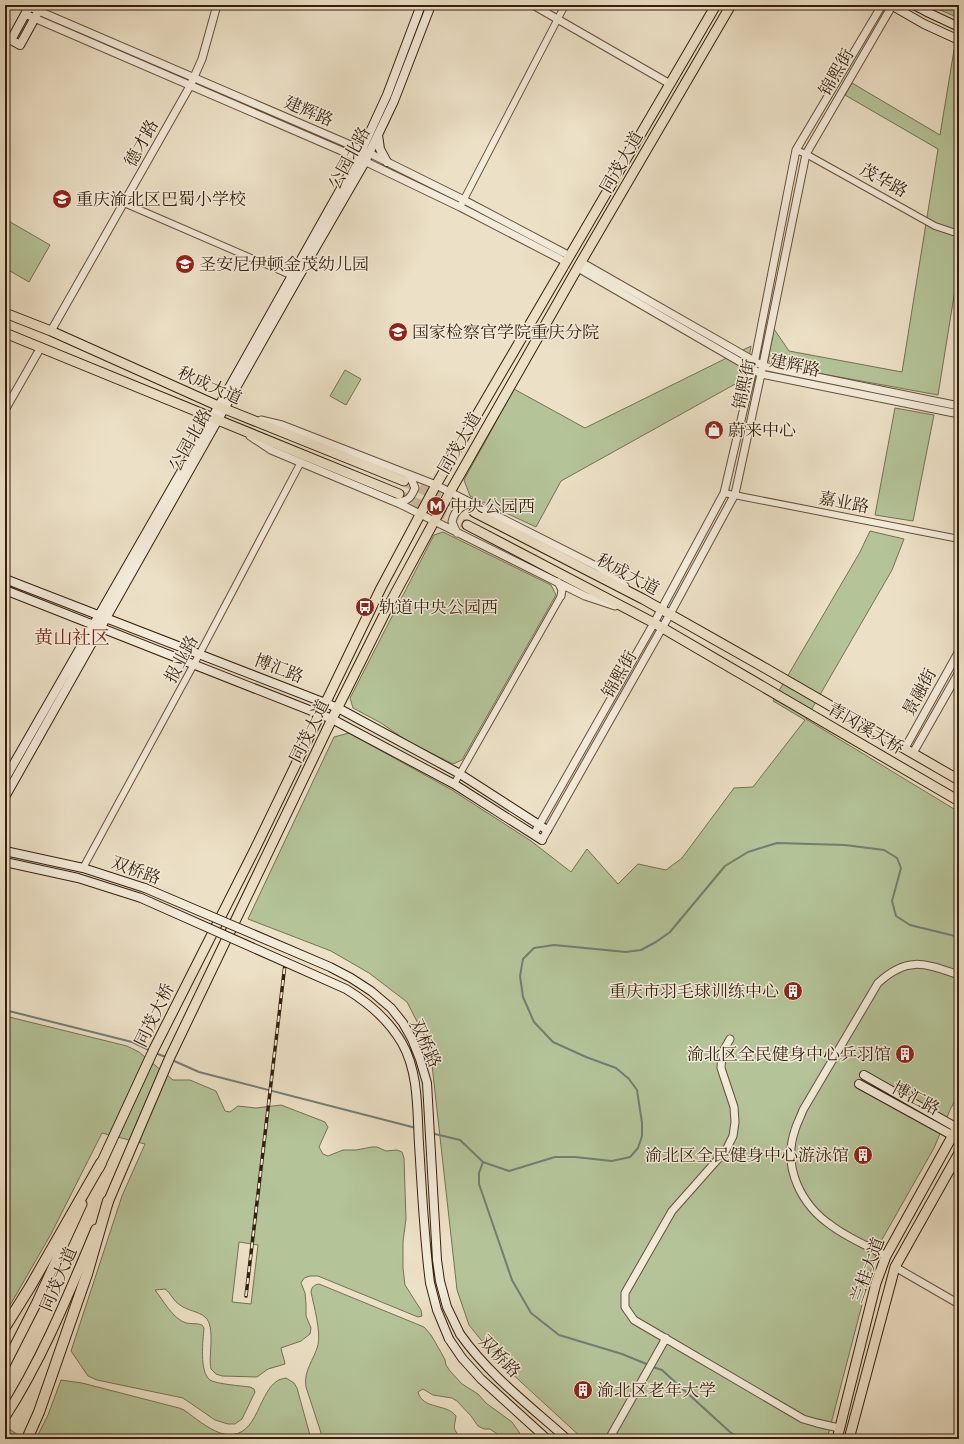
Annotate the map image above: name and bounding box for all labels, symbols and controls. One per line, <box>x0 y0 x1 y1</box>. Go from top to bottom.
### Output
street label: 锦熙街 <box>815 45 859 100</box>
street label: 建辉路 <box>281 92 336 132</box>
street label: 德才路 <box>120 116 164 171</box>
street label: 公园北路 <box>324 123 376 194</box>
street label: 同茂大道 <box>595 128 648 197</box>
street label: 茂华路 <box>856 159 911 203</box>
school or university icon: 重庆渝北区巴蜀小学校 <box>51 188 73 210</box>
place label: 重庆渝北区巴蜀小学校 <box>76 189 246 211</box>
school or university icon: 圣安尼伊顿金茂幼儿园 <box>174 253 196 275</box>
place label: 圣安尼伊顿金茂幼儿园 <box>199 254 369 276</box>
school or university icon: 国家检察官学院重庆分院 <box>387 321 409 343</box>
place label: 国家检察官学院重庆分院 <box>412 322 599 344</box>
street label: 建辉路 <box>768 350 822 382</box>
street label: 锦熙街 <box>729 357 761 411</box>
street label: 秋成大道 <box>174 362 245 410</box>
street label: 公园北路 <box>165 405 217 476</box>
street label: 同茂大道 <box>433 409 486 478</box>
shop icon: 蔚来中心 <box>703 419 725 441</box>
place label: 蔚来中心 <box>728 420 796 442</box>
street label: 嘉业路 <box>817 487 871 519</box>
metro station icon: 中央公园西 <box>425 495 447 517</box>
place label: 中央公园西 <box>450 496 535 518</box>
street label: 秋成大道 <box>592 549 663 601</box>
bus stop icon: 轨道中央公园西 <box>354 596 376 618</box>
place label: 轨道中央公园西 <box>379 597 498 619</box>
district label: 黄山社区 <box>34 627 110 650</box>
street label: 报业路 <box>160 632 204 687</box>
street label: 锦熙街 <box>598 647 642 702</box>
street label: 博汇路 <box>251 650 306 688</box>
street label: 景融街 <box>898 665 942 720</box>
street label: 同茂大道 <box>285 696 335 767</box>
street label: 青冈溪大桥 <box>823 698 908 760</box>
street label: 双桥路 <box>108 852 163 890</box>
street label: 同茂大桥 <box>130 980 180 1051</box>
building icon: 重庆市羽毛球训练中心 <box>782 980 804 1002</box>
place label: 重庆市羽毛球训练中心 <box>609 981 779 1003</box>
street label: 双桥路 <box>405 1016 446 1071</box>
building icon: 渝北区全民健身中心乒羽馆 <box>894 1043 916 1065</box>
place label: 渝北区全民健身中心乒羽馆 <box>687 1044 891 1066</box>
street label: 博汇路 <box>888 1077 943 1121</box>
building icon: 渝北区全民健身中心游泳馆 <box>852 1144 874 1166</box>
place label: 渝北区全民健身中心游泳馆 <box>645 1145 849 1167</box>
street label: 兰桂大道 <box>846 1235 890 1306</box>
street label: 同茂大道 <box>36 1244 82 1315</box>
street label: 双桥路 <box>474 1331 525 1383</box>
building icon: 渝北区老年大学 <box>572 1379 594 1401</box>
place label: 渝北区老年大学 <box>597 1380 716 1402</box>

